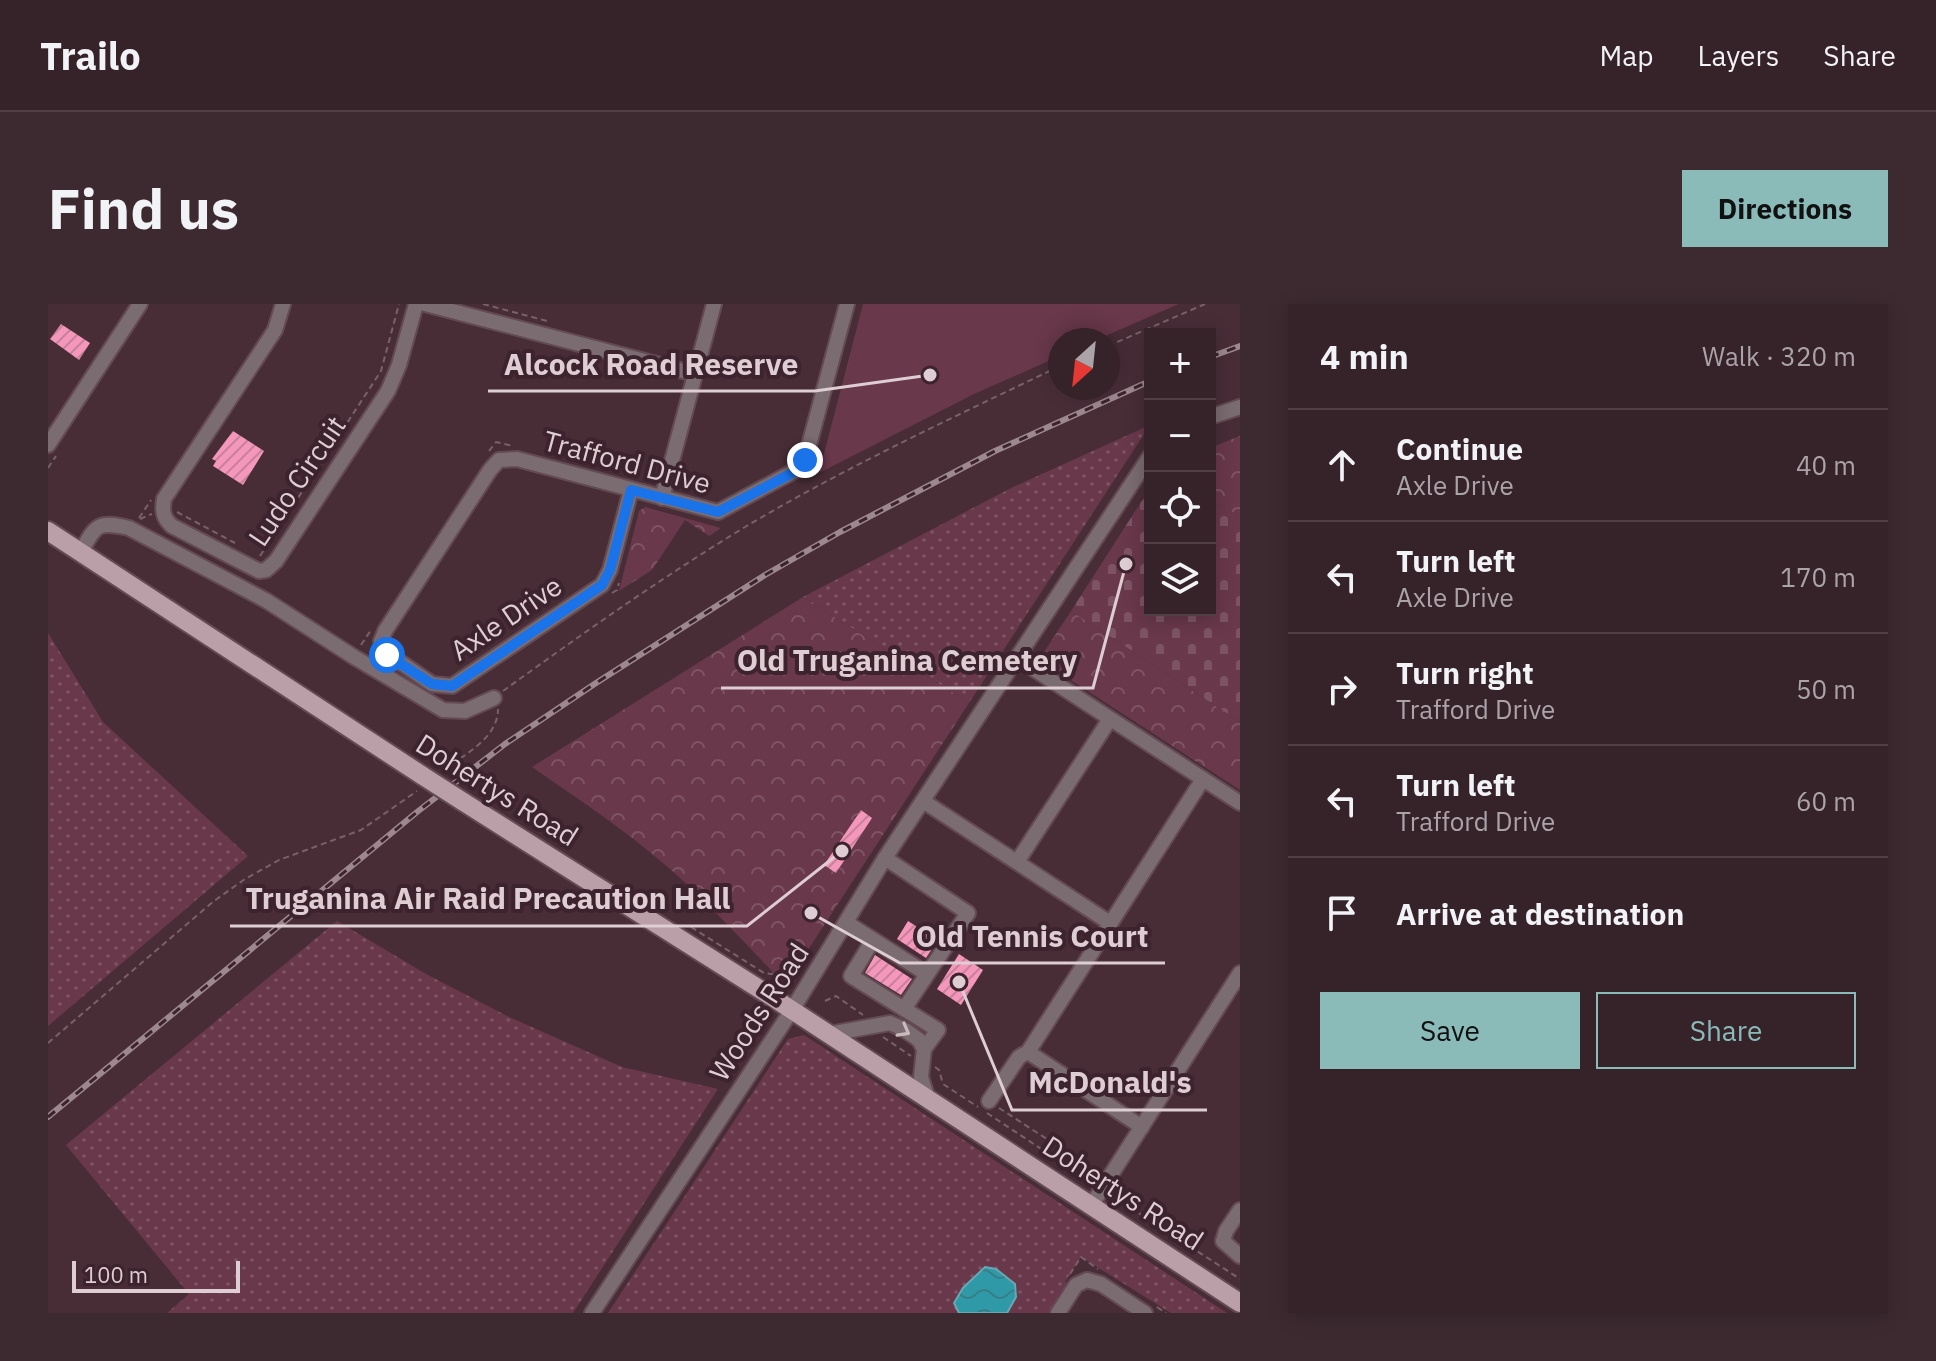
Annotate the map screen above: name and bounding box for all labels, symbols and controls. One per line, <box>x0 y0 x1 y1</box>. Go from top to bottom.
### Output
text: Trailo <box>40 31 141 80</box>
text: Map <box>1599 37 1653 74</box>
text: Layers <box>1697 37 1779 74</box>
text: Share <box>1823 37 1896 74</box>
button: Directions <box>1682 170 1888 247</box>
text: Find us <box>48 172 239 244</box>
north arrow <box>1048 328 1120 400</box>
map controls <box>1144 328 1216 616</box>
button: + <box>1144 328 1216 400</box>
text: 4 min <box>1320 334 1409 378</box>
callout: Alcock Road Reserve <box>488 337 815 391</box>
text: Walk · 320 m <box>1702 339 1856 373</box>
text: Alcock Road Reserve <box>504 344 798 383</box>
button: − <box>1144 400 1216 472</box>
street label: Ludo Circuit <box>239 408 354 553</box>
street label: Trafford Drive <box>539 421 715 502</box>
text: Continue <box>1396 429 1523 468</box>
route end <box>787 442 823 478</box>
icon: ahead <box>1320 443 1364 487</box>
text: 40 m <box>1796 448 1856 482</box>
text: Axle Drive <box>1396 468 1514 502</box>
button: locate <box>1144 472 1216 544</box>
text: Turn left <box>1396 541 1515 580</box>
button: layers <box>1144 544 1216 616</box>
icon: left <box>1320 555 1364 599</box>
text: 170 m <box>1780 560 1856 594</box>
street label: Axle Drive <box>443 567 569 668</box>
text: Axle Drive <box>1396 580 1514 614</box>
callout: Old Truganina Cemetery <box>721 634 1093 688</box>
route start <box>369 637 405 673</box>
text: Old Truganina Cemetery <box>737 640 1077 679</box>
text: Turn right <box>1396 653 1534 692</box>
icon: right <box>1320 667 1364 711</box>
text: 50 m <box>1796 672 1856 706</box>
text: Trafford Drive <box>1396 692 1555 726</box>
street label: Dohertys Road <box>409 725 585 854</box>
text: Turn left <box>1396 765 1515 804</box>
icon: left <box>1320 779 1364 823</box>
text: 60 m <box>1796 784 1856 818</box>
text: Trafford Drive <box>1396 804 1555 838</box>
callout: Truganina Air Raid Precaution Hall <box>230 872 747 926</box>
text: Truganina Air Raid Precaution Hall <box>246 878 730 917</box>
icon: arrive <box>1320 891 1364 935</box>
text: Arrive at destination <box>1396 894 1684 933</box>
callout: Old Tennis Court <box>900 909 1165 963</box>
text: Old Tennis Court <box>916 916 1148 955</box>
street label: Woods Road <box>700 936 817 1088</box>
button: Save <box>1320 992 1580 1069</box>
button: Share <box>1596 992 1856 1069</box>
one-way arrow <box>895 1021 910 1036</box>
callout: McDonald's <box>1012 1056 1207 1110</box>
text: McDonald's <box>1028 1062 1192 1101</box>
street label: Dohertys Road <box>1036 1127 1211 1258</box>
scale bar <box>72 1257 240 1293</box>
text: 100 m <box>84 1260 148 1289</box>

